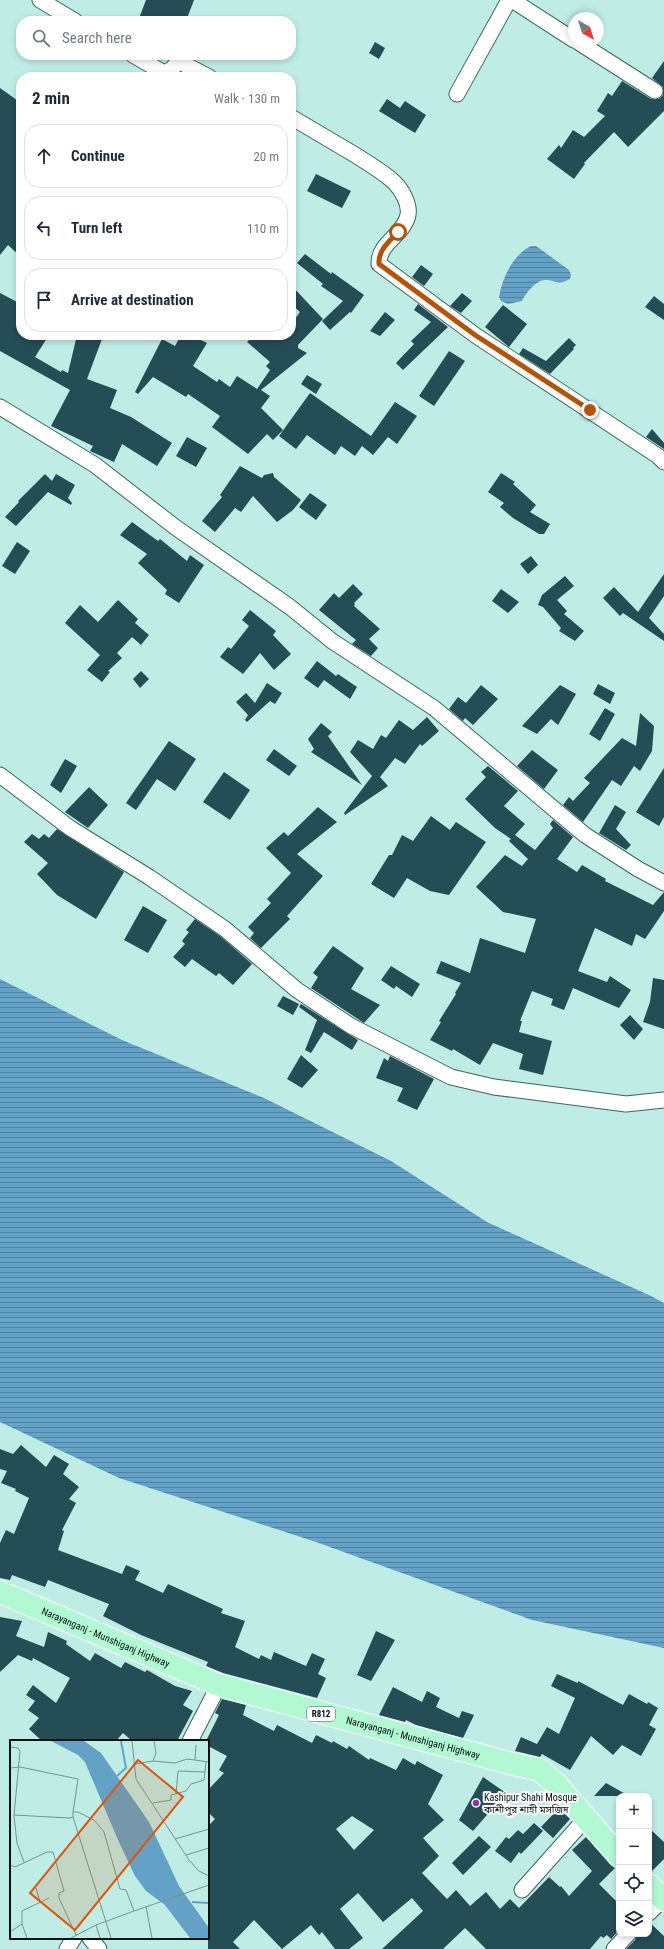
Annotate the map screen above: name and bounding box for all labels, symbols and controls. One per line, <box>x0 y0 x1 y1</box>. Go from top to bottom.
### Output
north arrow <box>568 12 604 48</box>
search box <box>16 16 296 60</box>
icon: search <box>30 27 52 49</box>
text: Search here <box>62 29 132 47</box>
text: 2 min <box>32 88 70 108</box>
text: Walk · 130 m <box>214 91 280 106</box>
icon: ahead <box>33 145 55 167</box>
text: Continue <box>71 147 125 165</box>
text: 20 m <box>253 149 279 164</box>
icon: left <box>33 217 55 239</box>
text: Turn left <box>71 219 122 237</box>
text: 110 m <box>247 221 279 236</box>
route start <box>389 223 407 241</box>
icon: arrive <box>33 289 55 311</box>
text: Arrive at destination <box>71 291 194 309</box>
route end <box>581 401 599 419</box>
street label: Narayanganj - Munshiganj Highway <box>40 1605 171 1669</box>
road number: R812 <box>307 1707 335 1721</box>
street label: Narayanganj - Munshiganj Highway <box>345 1714 481 1761</box>
inset map <box>10 1740 209 1939</box>
place label: Kashipur Shahi Mosque কাশীপুর শাহী মসজিদ <box>483 1792 577 1816</box>
map controls <box>616 1793 652 1937</box>
button: + <box>616 1793 652 1829</box>
marker: Kashipur Shahi Mosque কাশীপুর শাহী মসজিদ <box>471 1798 481 1808</box>
button: − <box>616 1829 652 1865</box>
button: locate <box>616 1865 652 1901</box>
button: layers <box>616 1901 652 1937</box>

